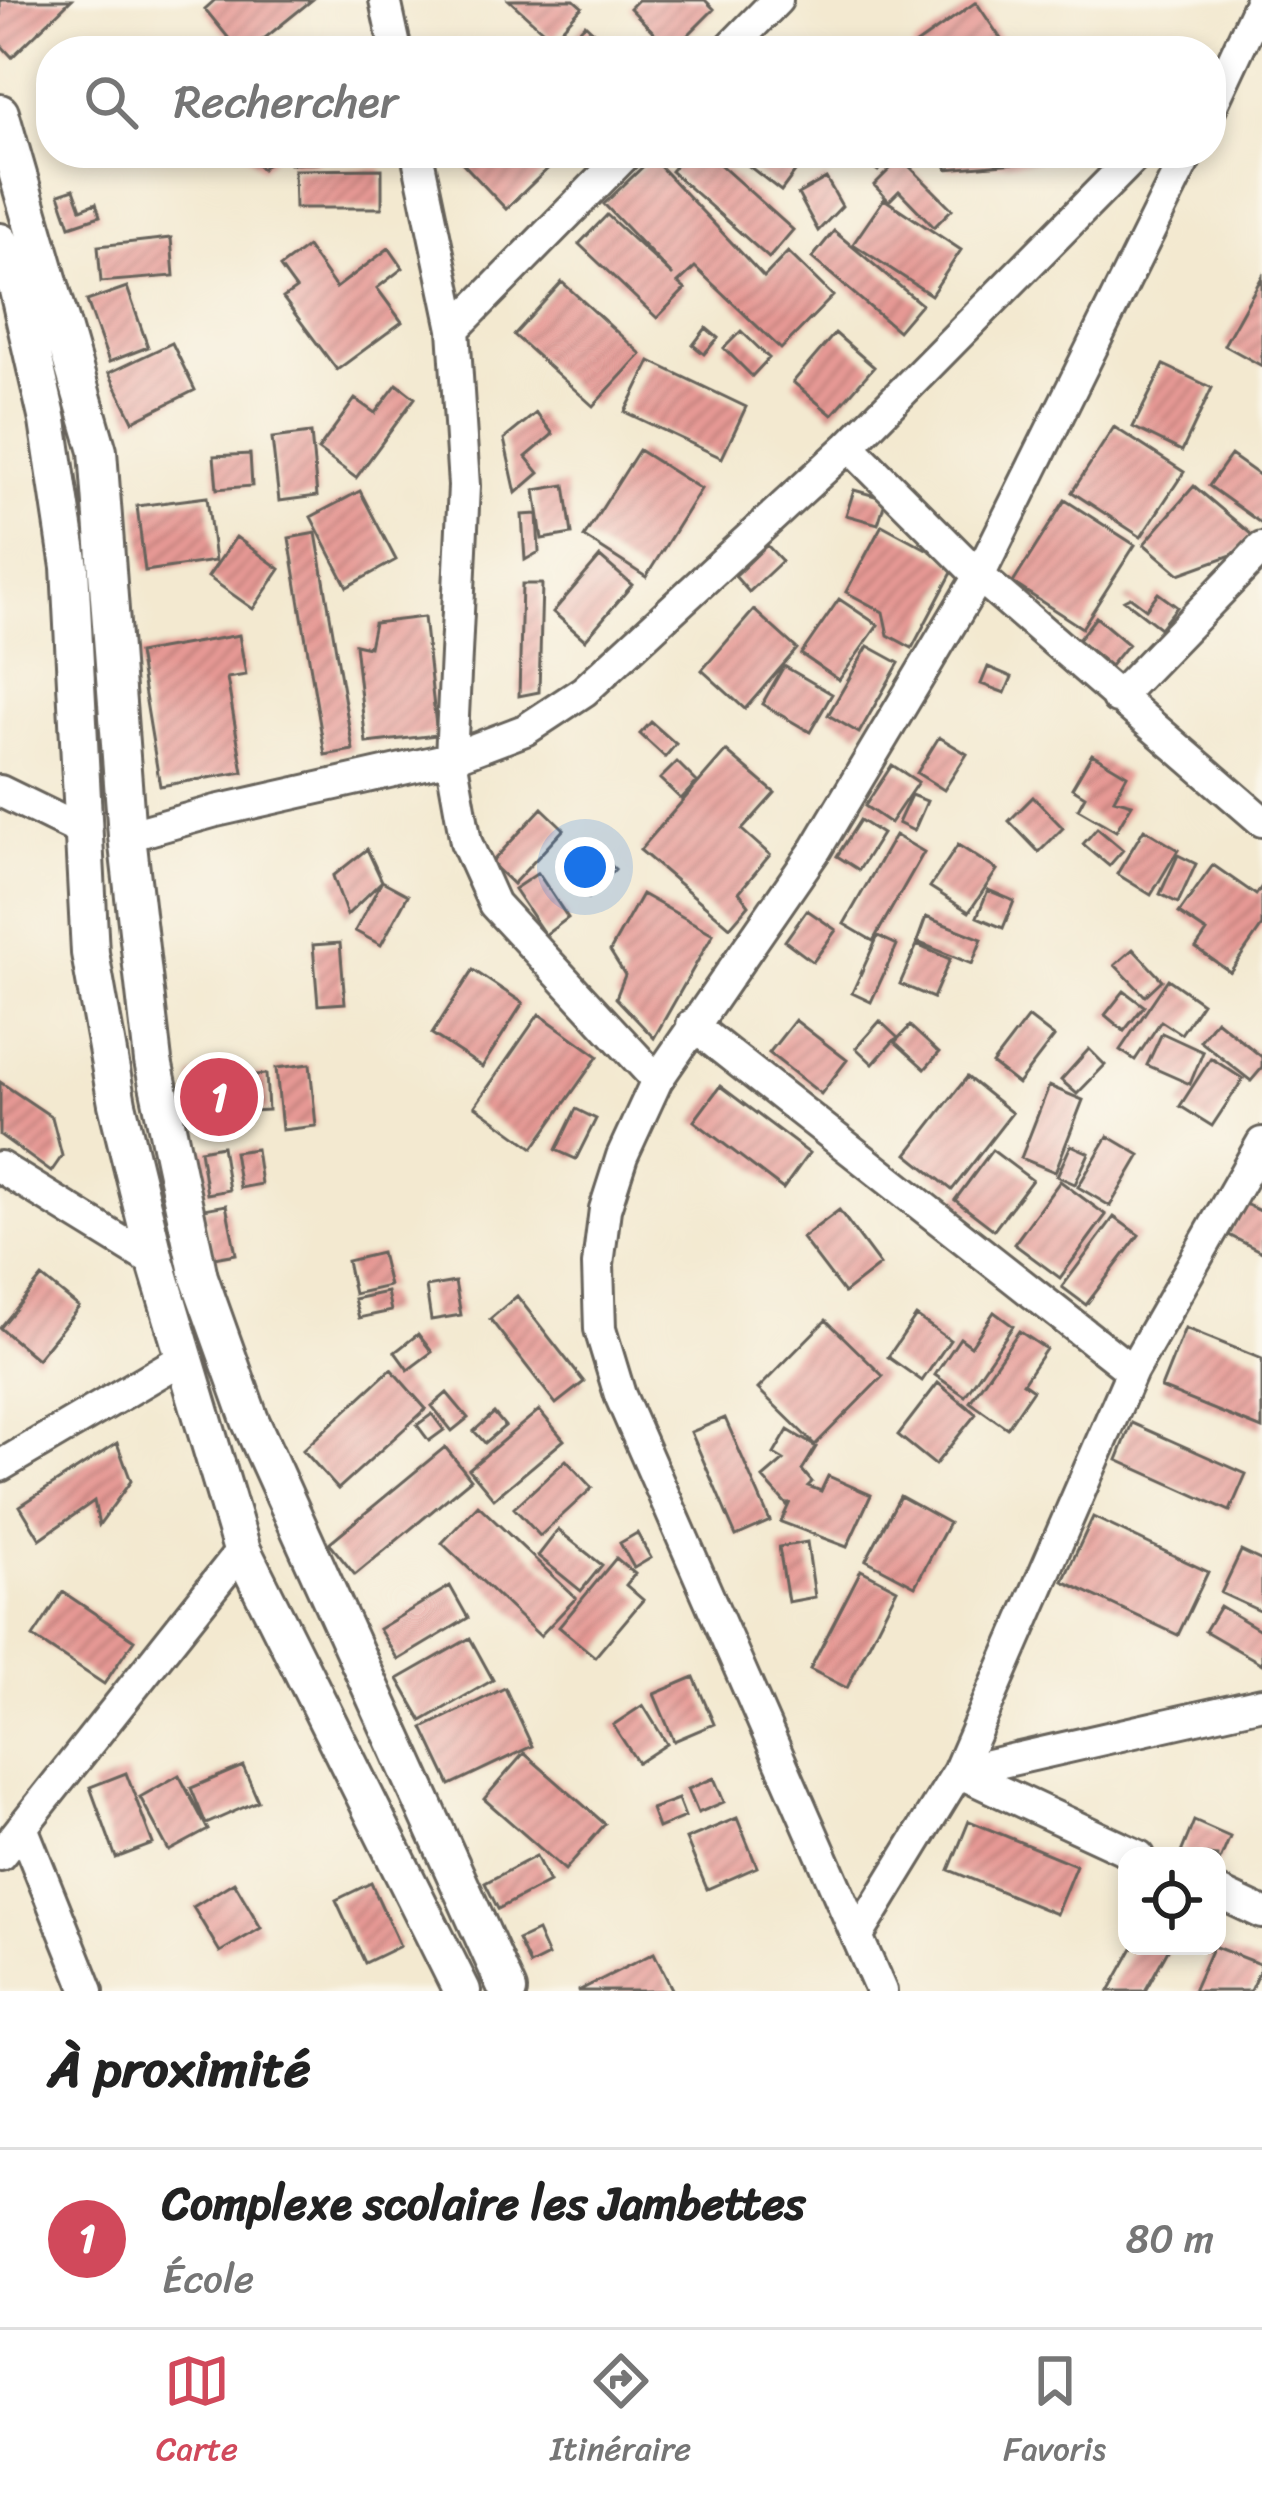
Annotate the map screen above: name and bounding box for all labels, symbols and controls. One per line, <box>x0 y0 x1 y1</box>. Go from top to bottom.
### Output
search box <box>36 36 1226 168</box>
text: Rechercher <box>174 62 398 142</box>
icon: search <box>78 69 144 135</box>
your location <box>555 837 615 897</box>
pin: 1 <box>180 1052 258 1142</box>
map controls <box>1118 1847 1226 1955</box>
button: locate <box>1118 1847 1226 1955</box>
text: À proximité <box>48 2024 310 2114</box>
text: Complexe scolaire les Jambettes <box>162 2164 806 2244</box>
text: 1 <box>79 2204 95 2273</box>
text: 80 m <box>1126 2204 1214 2273</box>
text: École <box>162 2244 254 2313</box>
tab: Carte <box>156 2348 238 2478</box>
tab: Itinéraire <box>550 2348 691 2478</box>
tab: Favoris <box>1003 2348 1106 2478</box>

